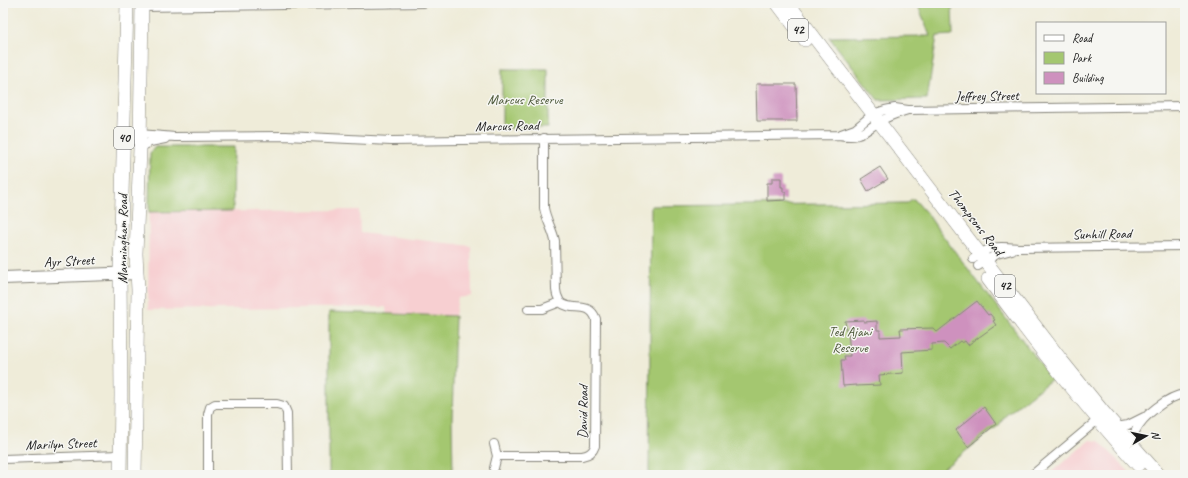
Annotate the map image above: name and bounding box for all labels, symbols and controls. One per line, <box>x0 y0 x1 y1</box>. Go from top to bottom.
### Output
road number: 42 <box>788 19 808 41</box>
legend <box>1036 22 1166 94</box>
text: Road <box>1072 30 1094 46</box>
text: Park <box>1072 50 1093 66</box>
text: Building <box>1072 70 1104 86</box>
street label: Jeffrey Street <box>954 87 1020 105</box>
park label: Marcus Reserve <box>488 91 564 108</box>
street label: Marcus Road <box>475 117 541 135</box>
road number: 40 <box>114 127 134 149</box>
street label: Thompsons Road <box>945 185 1009 261</box>
street label: Manningham Road <box>114 192 131 284</box>
street label: Sunhill Road <box>1072 225 1134 243</box>
street label: Ayr Street <box>43 251 96 271</box>
road number: 42 <box>995 275 1015 297</box>
park label: Ted Ajani Reserve <box>828 323 874 356</box>
street label: David Road <box>574 383 592 439</box>
north arrow <box>1126 416 1166 456</box>
text: N <box>1148 430 1164 441</box>
street label: Marilyn Street <box>25 434 98 454</box>

